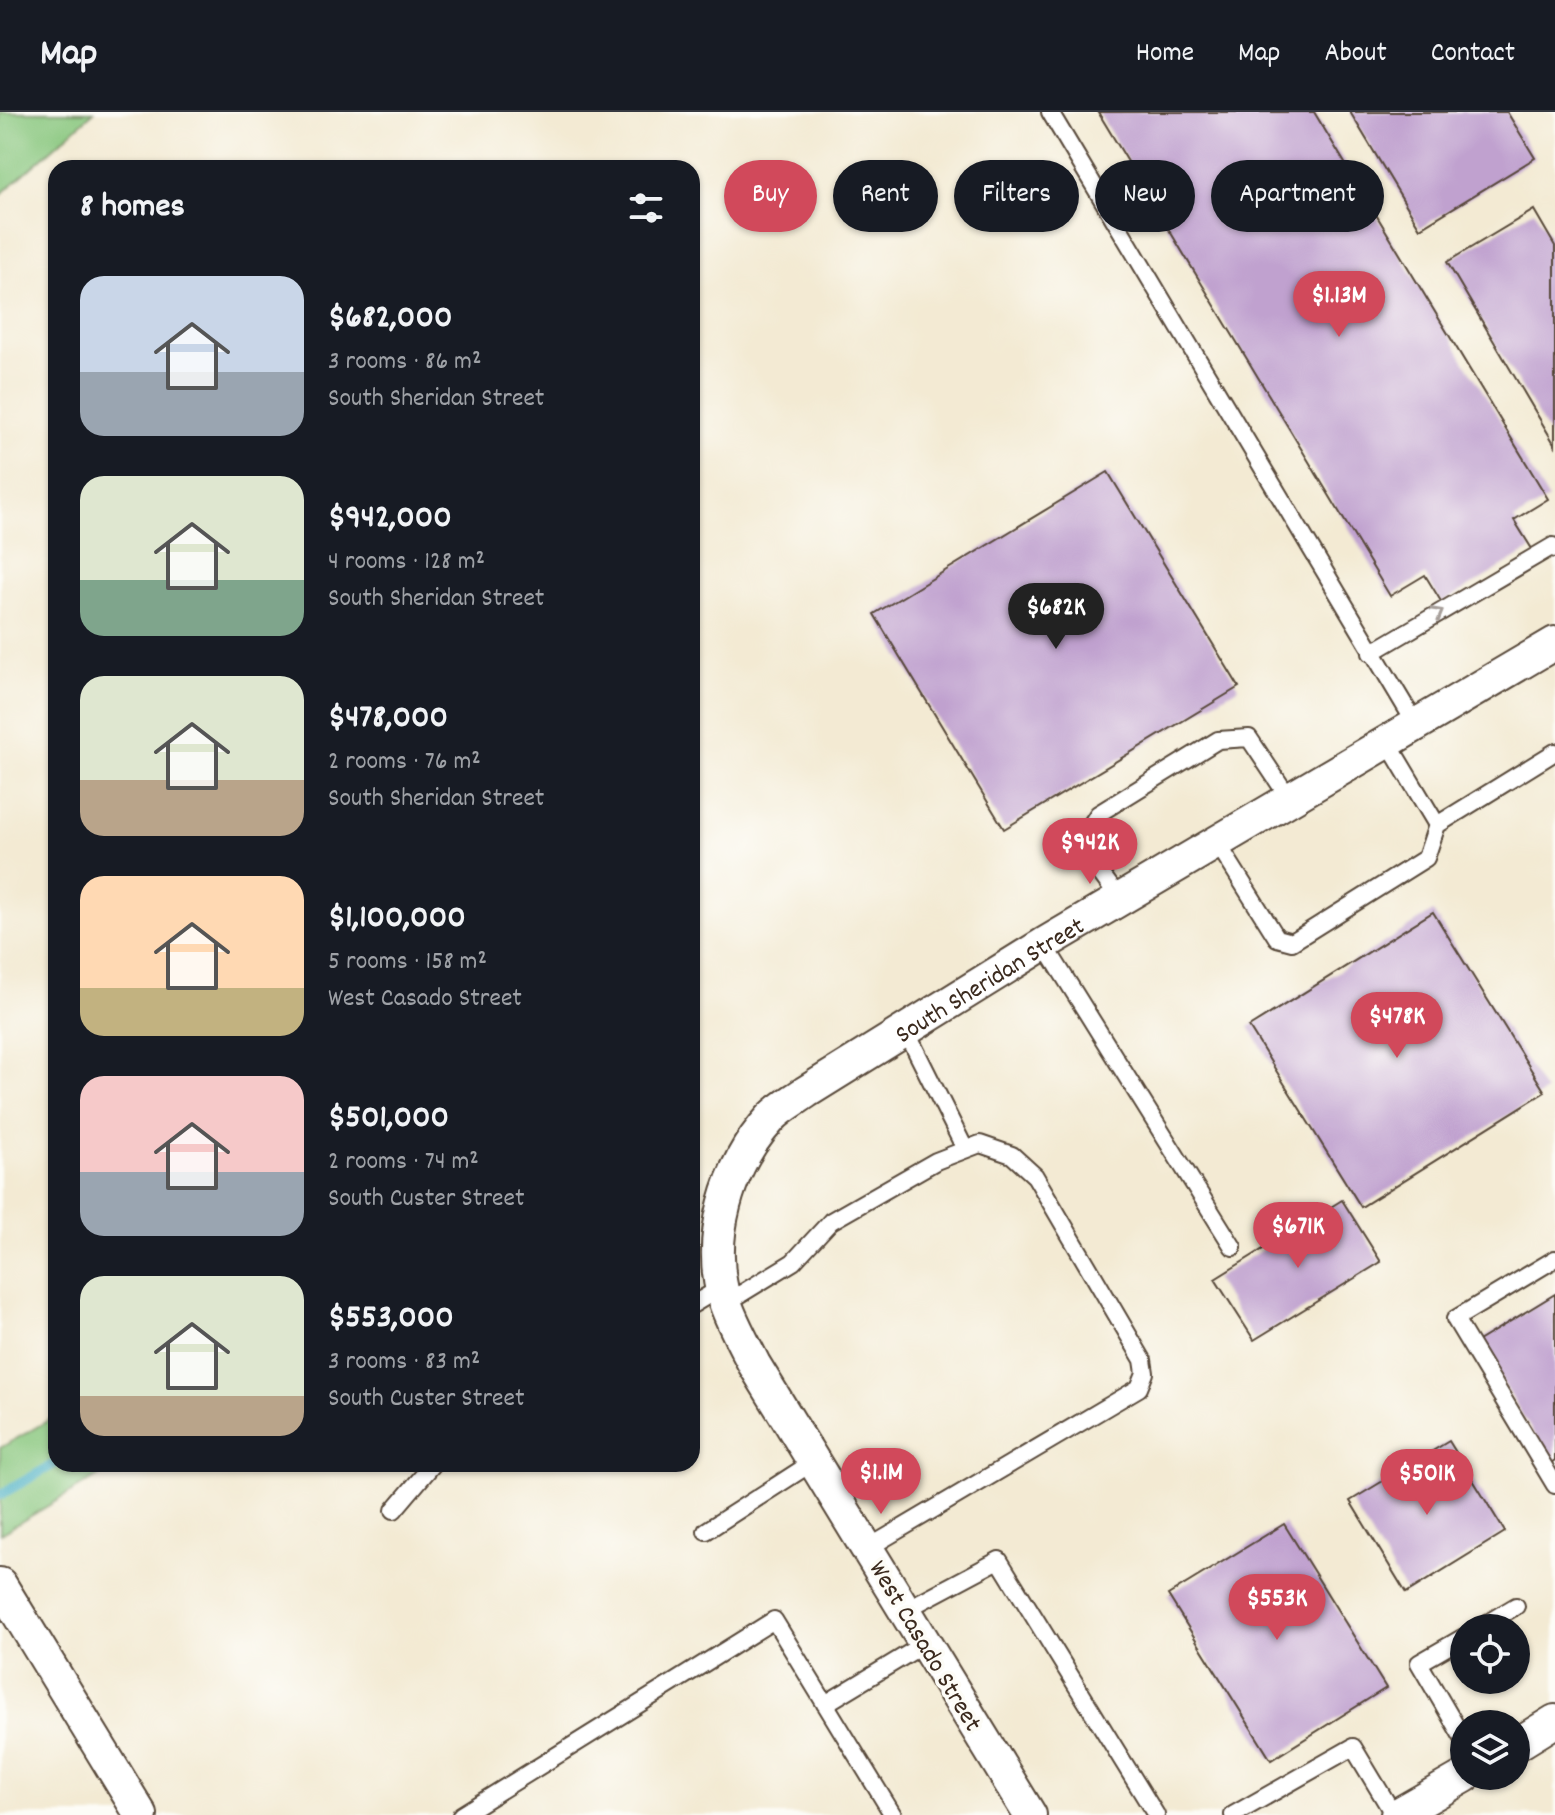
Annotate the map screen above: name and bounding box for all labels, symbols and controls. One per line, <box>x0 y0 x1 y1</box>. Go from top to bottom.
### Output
text: Map <box>40 28 98 83</box>
text: Home <box>1136 35 1194 75</box>
text: Map <box>1238 35 1280 75</box>
text: About <box>1324 35 1387 75</box>
text: Contact <box>1431 35 1515 75</box>
chip: Buy <box>724 160 817 232</box>
chip: Rent <box>833 160 938 232</box>
chip: Filters <box>954 160 1079 232</box>
chip: New <box>1095 160 1195 232</box>
chip: Apartment <box>1211 160 1384 232</box>
text: 8 homes <box>80 184 185 233</box>
icon: filters <box>624 186 668 230</box>
pin: $1.13M <box>1274 271 1404 339</box>
text: $1.13M <box>1311 278 1367 315</box>
text: $682,000 <box>328 295 452 344</box>
icon: home <box>144 308 240 404</box>
text: 3 rooms · 86 m² <box>328 344 481 381</box>
text: South Sheridan Street <box>328 381 544 418</box>
text: $942,000 <box>328 495 452 544</box>
icon: home <box>144 508 240 604</box>
text: 4 rooms · 128 m² <box>328 544 485 581</box>
text: South Sheridan Street <box>328 581 544 618</box>
pin: $682K <box>1000 583 1112 651</box>
text: $682K <box>1026 590 1086 627</box>
one-way arrow <box>1429 607 1444 623</box>
text: $478,000 <box>328 695 448 744</box>
icon: home <box>144 708 240 804</box>
text: 2 rooms · 76 m² <box>328 744 481 781</box>
text: South Sheridan Street <box>328 781 544 818</box>
pin: $942K <box>1034 818 1146 886</box>
text: $942K <box>1060 825 1120 862</box>
text: $1,100,000 <box>328 895 466 944</box>
icon: home <box>144 908 240 1004</box>
street label: South Sheridan Street <box>889 909 1093 1054</box>
text: 5 rooms · 158 m² <box>328 944 487 981</box>
text: West Casado Street <box>328 981 522 1018</box>
pin: $478K <box>1341 992 1453 1060</box>
text: $478K <box>1369 999 1425 1036</box>
text: $501,000 <box>328 1095 449 1144</box>
icon: home <box>144 1108 240 1204</box>
text: 2 rooms · 74 m² <box>328 1144 479 1181</box>
text: South Custer Street <box>328 1181 525 1218</box>
pin: $671K <box>1242 1202 1354 1270</box>
text: $671K <box>1271 1209 1325 1246</box>
text: $553,000 <box>328 1295 454 1344</box>
icon: home <box>144 1308 240 1404</box>
text: 3 rooms · 83 m² <box>328 1344 480 1381</box>
text: South Custer Street <box>328 1381 525 1418</box>
pin: $1.1M <box>825 1448 937 1516</box>
pin: $501K <box>1371 1449 1483 1517</box>
text: $1.1M <box>859 1455 903 1492</box>
text: $501K <box>1398 1456 1456 1493</box>
street label: West Casado Street <box>858 1554 990 1740</box>
pin: $553K <box>1221 1574 1333 1642</box>
text: $553K <box>1247 1581 1307 1618</box>
map controls <box>1450 1614 1530 1790</box>
button: locate <box>1450 1614 1530 1694</box>
button: layers <box>1450 1710 1530 1790</box>

